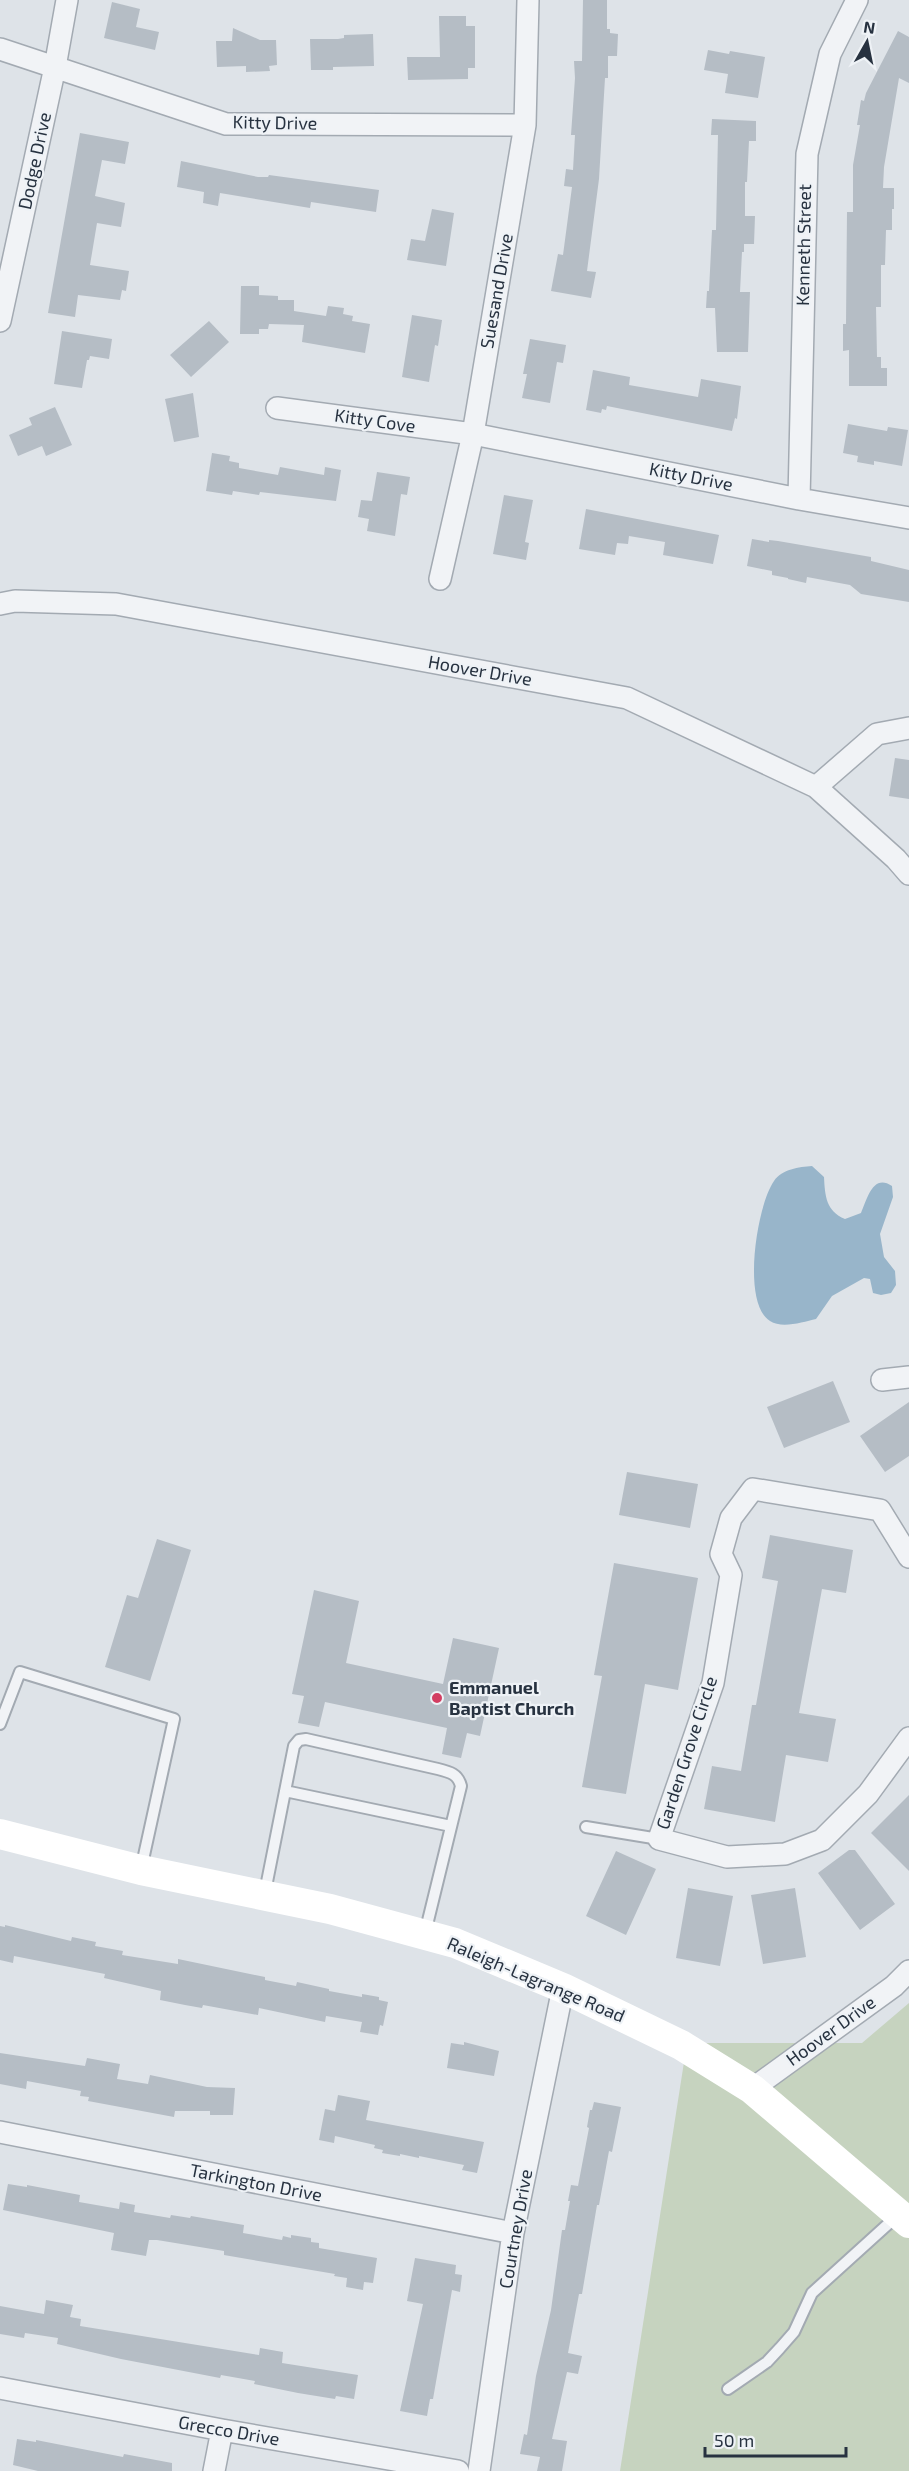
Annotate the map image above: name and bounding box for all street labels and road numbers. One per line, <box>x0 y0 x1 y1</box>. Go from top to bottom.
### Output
street label: Dodge Drive <box>13 110 55 211</box>
street label: Kitty Drive <box>232 110 318 134</box>
street label: Kenneth Street <box>791 184 815 306</box>
street label: Suesand Drive <box>475 232 517 350</box>
street label: Kitty Cove <box>333 403 417 437</box>
street label: Kitty Drive <box>648 457 735 495</box>
street label: Hoover Drive <box>427 650 534 690</box>
street label: Garden Grove Circle <box>651 1673 721 1832</box>
street label: Raleigh-Lagrange Road <box>444 1932 629 2027</box>
street label: Hoover Drive <box>781 1990 879 2070</box>
street label: Tarkington Drive <box>188 2158 324 2206</box>
street label: Courtney Drive <box>494 2167 536 2290</box>
street label: Grecco Drive <box>177 2410 281 2450</box>

